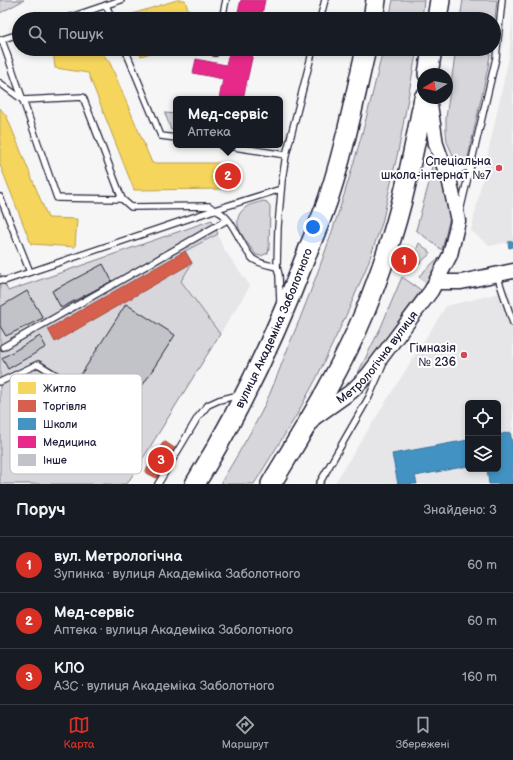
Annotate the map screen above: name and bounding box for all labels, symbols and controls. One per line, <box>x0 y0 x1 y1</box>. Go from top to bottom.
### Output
search box <box>12 12 501 56</box>
icon: search <box>26 23 48 45</box>
text: Пошук <box>58 25 104 44</box>
north arrow <box>417 68 453 104</box>
popup <box>173 96 283 148</box>
text: Мед-сервіс <box>188 105 268 124</box>
text: Аптека <box>188 124 231 140</box>
place label: Спеціальна школа-інтернат №7 <box>381 154 491 183</box>
pin: 2 <box>215 161 241 191</box>
marker: Спеціальна школа-інтернат №7 <box>494 163 504 173</box>
your location <box>303 217 323 237</box>
pin: 1 <box>391 245 417 275</box>
street label: вулиця Академіка Заболотного <box>232 246 316 411</box>
street label: Метрологічна вулиця <box>333 308 421 407</box>
place label: Гімназія № 236 <box>409 341 456 370</box>
marker: Гімназія № 236 <box>459 350 469 360</box>
legend <box>10 374 142 474</box>
text: Житло <box>43 382 76 395</box>
text: Торгівля <box>43 400 86 413</box>
map controls <box>465 400 501 472</box>
button: locate <box>465 400 501 436</box>
text: Школи <box>43 418 77 431</box>
text: Медицина <box>43 436 97 449</box>
button: layers <box>465 436 501 472</box>
pin: 3 <box>148 445 174 475</box>
text: Інше <box>43 454 67 467</box>
text: Поруч <box>16 500 66 520</box>
text: Знайдено: 3 <box>423 502 497 518</box>
text: вул. Метрологічна <box>54 547 182 566</box>
text: 1 <box>26 557 32 573</box>
text: 60 m <box>467 557 497 573</box>
text: Зупинка · вулиця Академіка Заболотного <box>54 566 300 582</box>
text: Мед-сервіс <box>54 603 134 622</box>
text: 2 <box>25 613 33 629</box>
text: 60 m <box>467 613 497 629</box>
text: Аптека · вулиця Академіка Заболотного <box>54 622 293 638</box>
text: КЛО <box>54 659 85 678</box>
text: 3 <box>25 669 33 685</box>
text: 160 m <box>462 669 497 685</box>
text: АЗС · вулиця Академіка Заболотного <box>54 678 274 694</box>
tab: Карта <box>64 714 95 751</box>
tab: Маршрут <box>222 714 269 751</box>
tab: Збережені <box>396 714 449 751</box>

